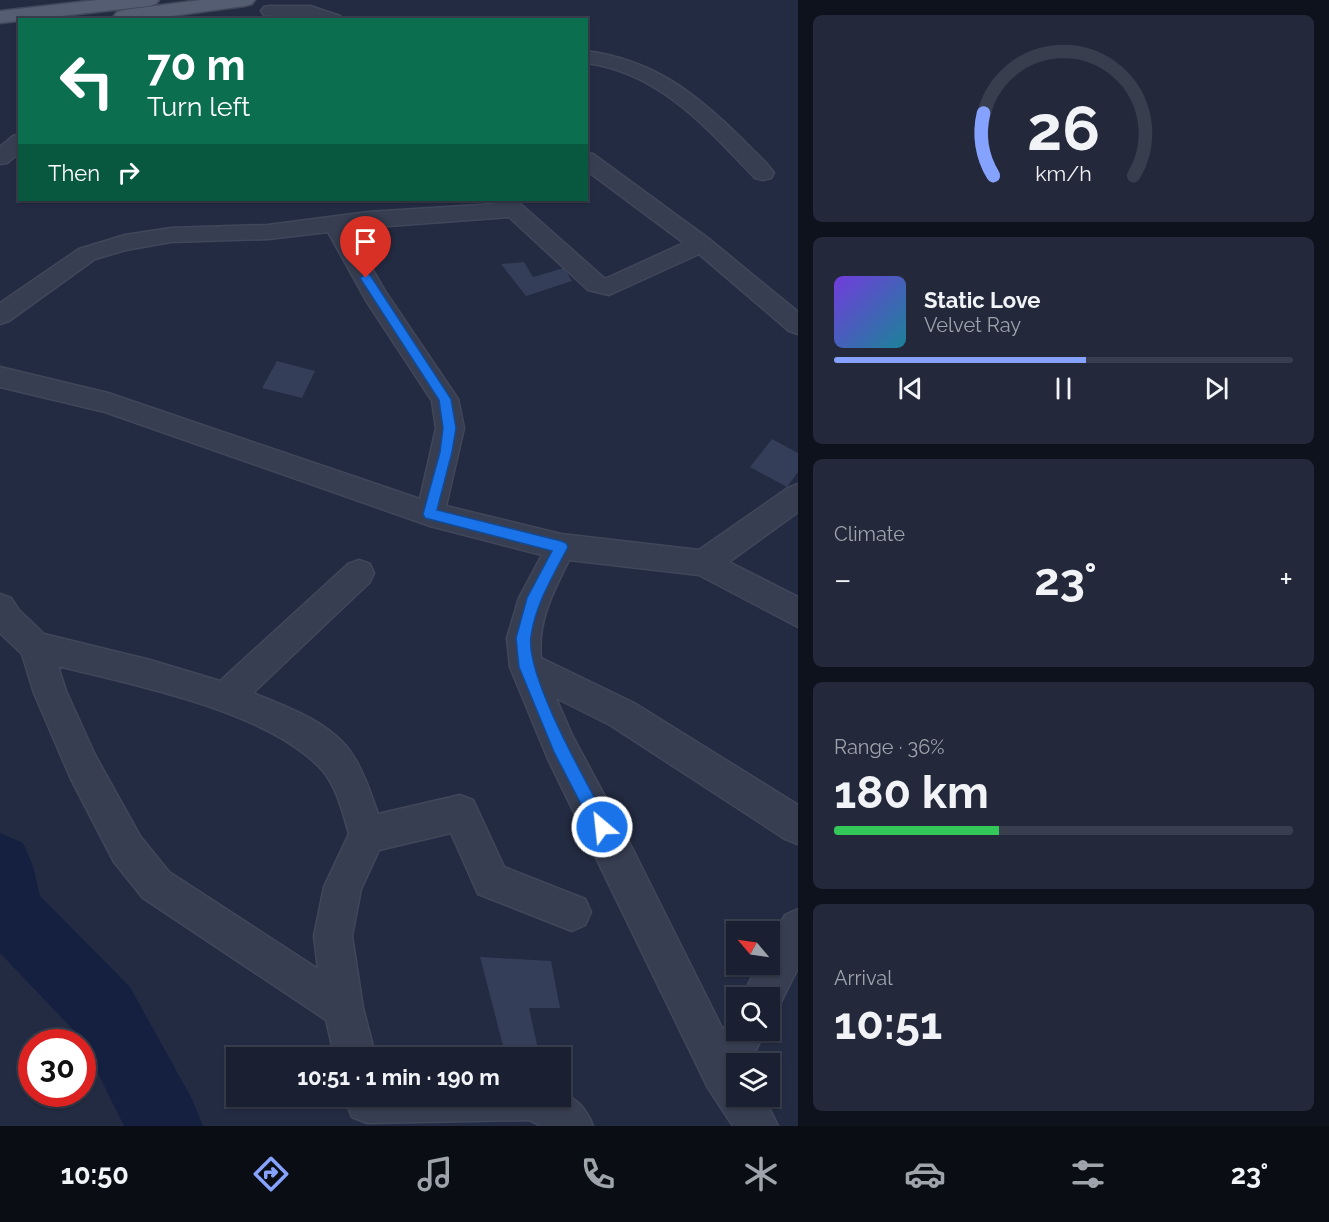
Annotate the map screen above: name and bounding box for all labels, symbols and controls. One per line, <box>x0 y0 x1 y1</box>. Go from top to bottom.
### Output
text: 70 m <box>147 41 246 90</box>
icon: left <box>48 42 126 120</box>
text: Turn left <box>147 91 250 122</box>
text: 26 <box>1027 91 1100 165</box>
icon: right <box>112 156 145 189</box>
text: Then <box>48 160 100 186</box>
text: km/h <box>1035 161 1092 186</box>
pin <box>340 216 391 278</box>
icon: arrive <box>349 225 382 258</box>
text: Static Love <box>924 287 1041 313</box>
text: Velvet Ray <box>924 313 1021 337</box>
icon: previous <box>894 372 927 405</box>
icon: pause <box>1047 372 1080 405</box>
icon: next <box>1200 372 1233 405</box>
text: Climate <box>834 522 905 546</box>
text: 23° <box>1034 553 1097 606</box>
text: − <box>834 560 852 599</box>
text: + <box>1279 560 1293 599</box>
text: Range · 36% <box>834 735 945 759</box>
text: 180 km <box>834 766 989 819</box>
position arrow <box>570 795 634 859</box>
north arrow <box>726 921 780 975</box>
map controls <box>726 921 780 1107</box>
text: Arrival <box>834 966 893 990</box>
button: search <box>726 987 780 1041</box>
text: 10:51 <box>834 997 942 1050</box>
speed limit sign: 30 <box>18 1029 96 1107</box>
button: layers <box>726 1053 780 1107</box>
text: 10:51 · 1 min · 190 m <box>297 1064 500 1090</box>
icon: directions <box>250 1153 292 1195</box>
icon: music <box>414 1153 456 1195</box>
icon: phone <box>577 1153 619 1195</box>
icon: climate <box>740 1153 782 1195</box>
icon: car <box>904 1153 946 1195</box>
icon: filters <box>1067 1153 1109 1195</box>
text: 10:50 <box>61 1159 129 1190</box>
text: 23° <box>1231 1159 1268 1190</box>

